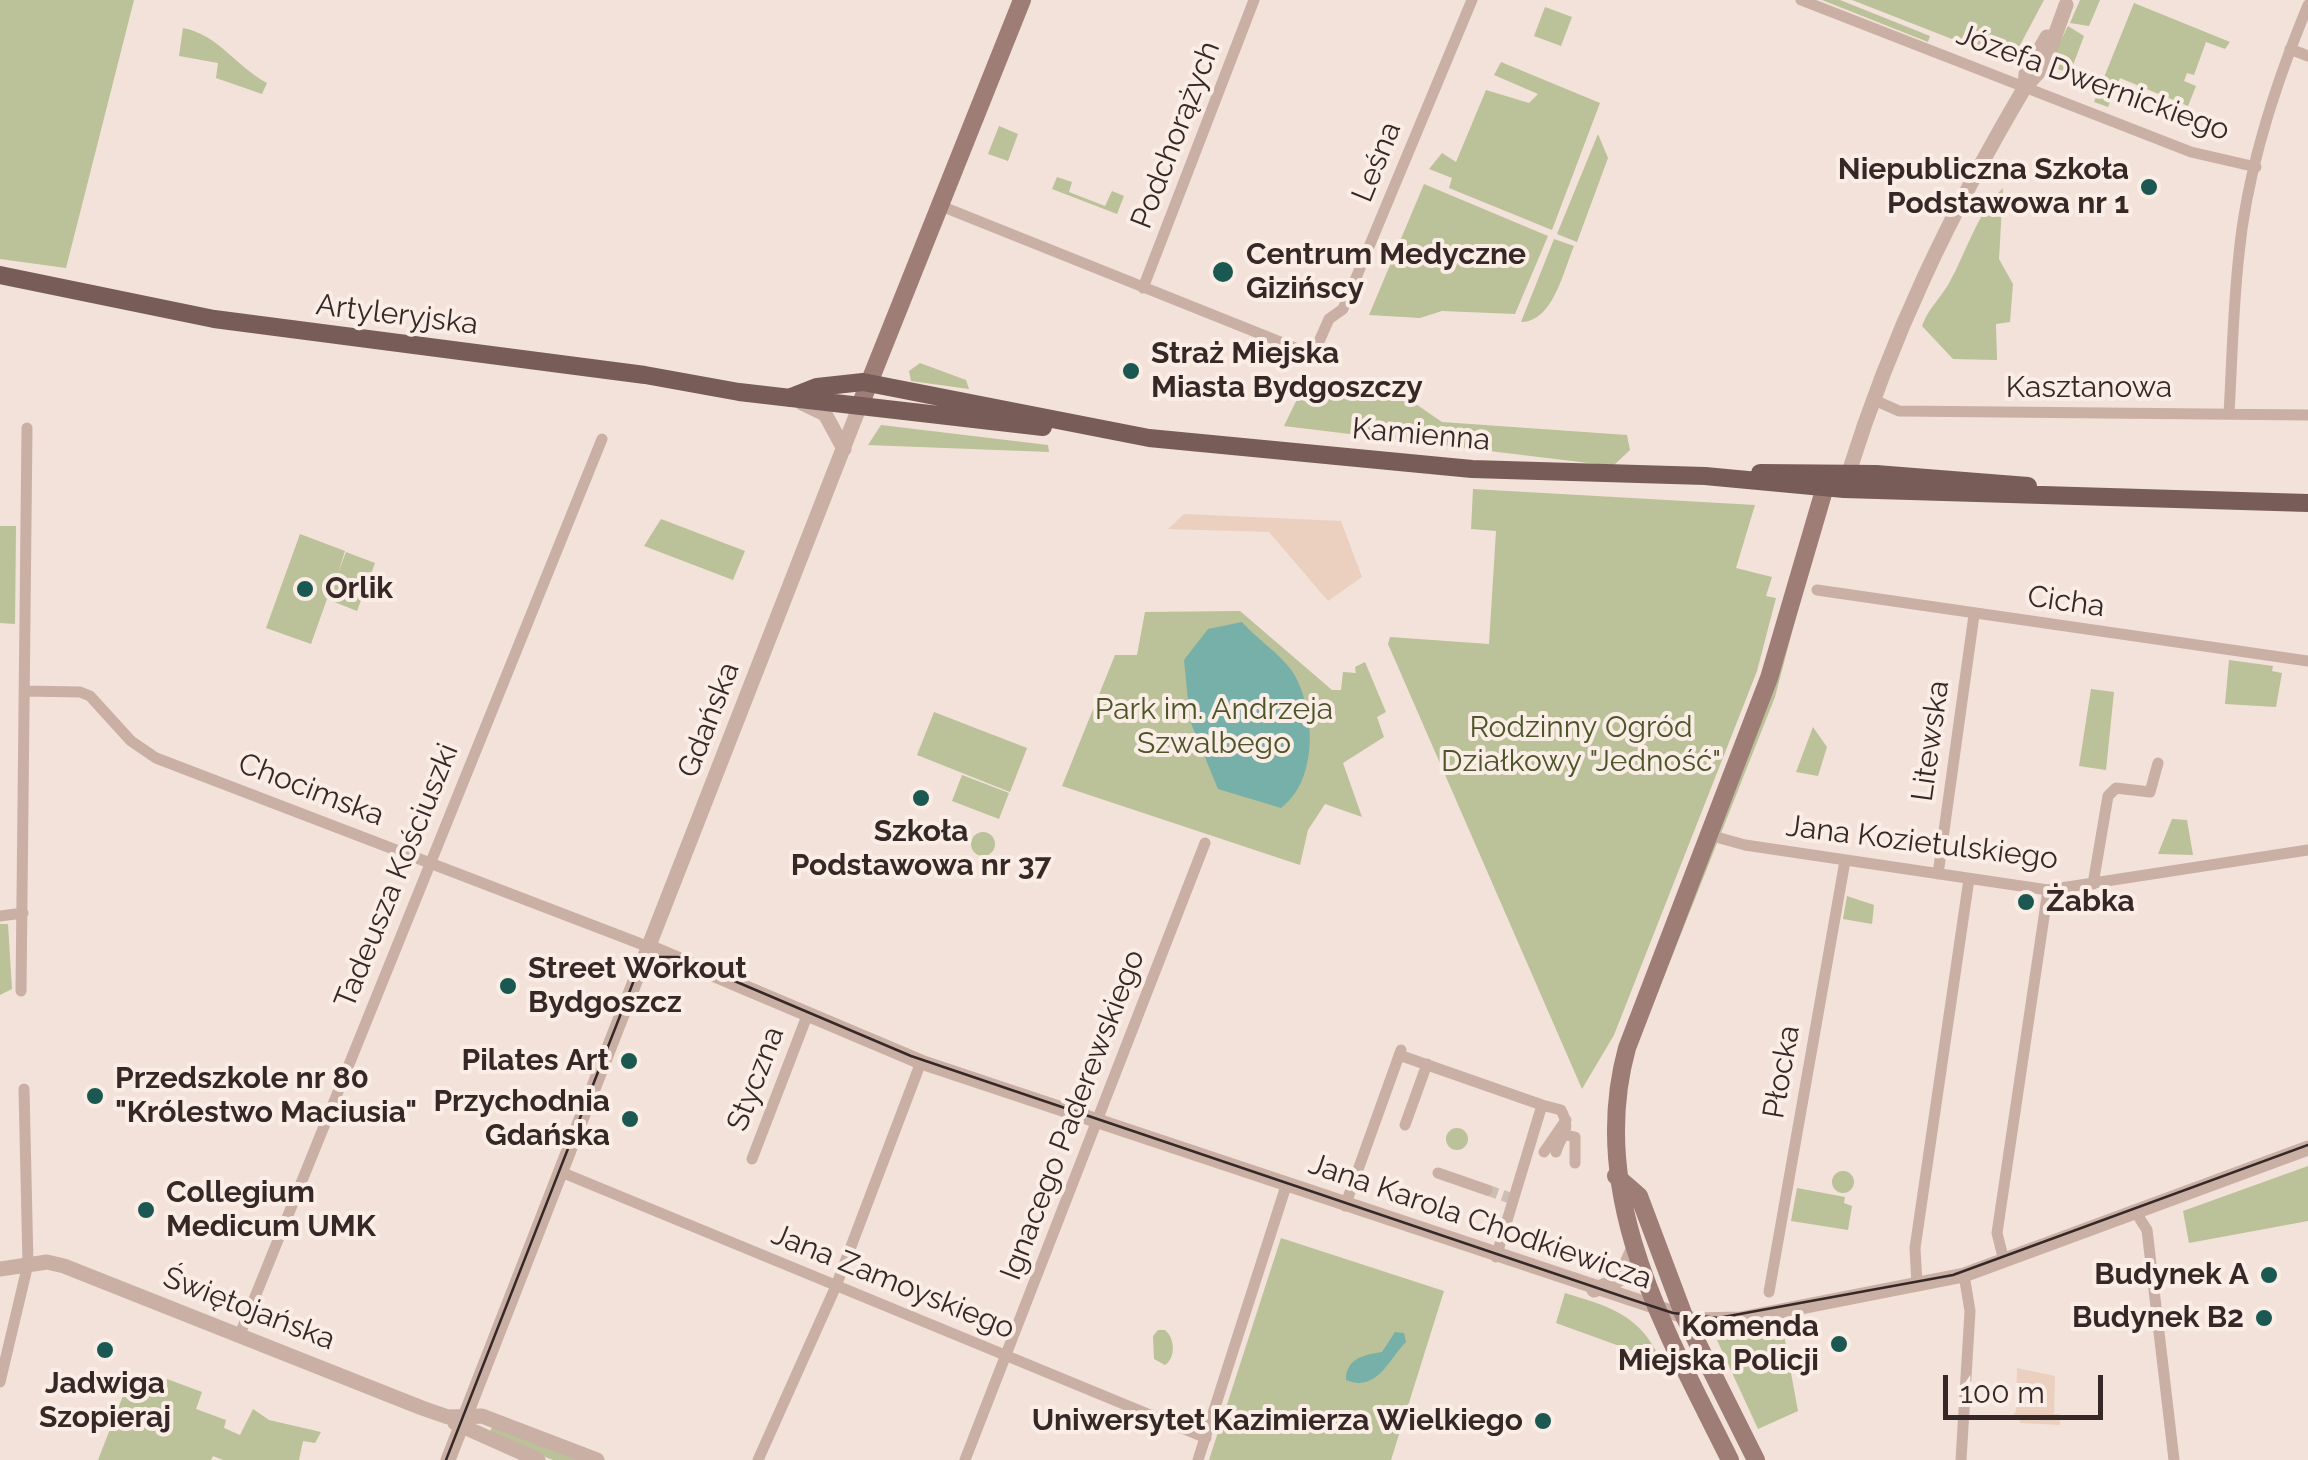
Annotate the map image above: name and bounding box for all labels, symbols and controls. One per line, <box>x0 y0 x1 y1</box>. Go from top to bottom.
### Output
street label: Józefa Dwernickiego <box>1952 17 2234 149</box>
street label: Podchorążych <box>1124 36 1228 234</box>
street label: Leśna <box>1345 117 1409 207</box>
place label: Niepubliczna Szkoła Podstawowa nr 1 <box>1838 152 2129 222</box>
marker: Niepubliczna Szkoła Podstawowa nr 1 <box>2138 176 2160 198</box>
place label: Centrum Medyczne Gizińscy <box>1246 237 1526 308</box>
marker: Centrum Medyczne Gizińscy <box>1210 259 1236 285</box>
street label: Artyleryjska <box>314 287 480 343</box>
place label: Straż Miejska Miasta Bydgoszczy <box>1151 336 1423 406</box>
marker: Straż Miejska Miasta Bydgoszczy <box>1120 360 1142 382</box>
street label: Kasztanowa <box>2006 370 2172 406</box>
street label: Kamienna <box>1350 411 1492 459</box>
place label: Orlik <box>325 571 393 607</box>
marker: Orlik <box>294 578 316 600</box>
street label: Cicha <box>2025 579 2107 625</box>
street label: Gdańska <box>671 657 747 783</box>
street label: Litewska <box>1905 678 1957 804</box>
park label: Park im. Andrzeja Szwalbego <box>1095 692 1333 762</box>
park label: Rodzinny Ogród Działkowy "Jedność" <box>1441 710 1721 780</box>
street label: Tadeusza Kościuszki <box>327 738 467 1014</box>
street label: Chocimska <box>233 746 389 834</box>
marker: Szkoła Podstawowa nr 37 <box>910 787 932 809</box>
street label: Jana Kozietulskiego <box>1784 808 2060 878</box>
place label: Szkoła Podstawowa nr 37 <box>791 814 1051 884</box>
place label: Żabka <box>2046 884 2135 920</box>
marker: Żabka <box>2015 891 2037 913</box>
street label: Ignacego Paderewskiego <box>993 945 1153 1285</box>
place label: Street Workout Bydgoszcz <box>528 951 747 1022</box>
marker: Street Workout Bydgoszcz <box>497 975 519 997</box>
street label: Styczna <box>720 1022 792 1136</box>
street label: Płocka <box>1756 1023 1808 1121</box>
place label: Pilates Art <box>461 1043 609 1079</box>
marker: Pilates Art <box>618 1050 640 1072</box>
place label: Przedszkole nr 80 "Królestwo Maciusia" <box>115 1061 417 1132</box>
place label: Przychodnia Gdańska <box>433 1084 610 1154</box>
marker: Przedszkole nr 80 "Królestwo Maciusia" <box>84 1085 106 1107</box>
marker: Przychodnia Gdańska <box>619 1108 641 1130</box>
street label: Jana Karola Chodkiewicza <box>1304 1146 1656 1298</box>
place label: Collegium Medicum UMK <box>166 1175 376 1246</box>
marker: Collegium Medicum UMK <box>135 1199 157 1221</box>
street label: Jana Zamoyskiego <box>766 1217 1020 1347</box>
place label: Budynek A <box>2094 1257 2249 1293</box>
street label: Świętojańska <box>158 1260 340 1358</box>
marker: Budynek A <box>2258 1264 2280 1286</box>
place label: Budynek B2 <box>2072 1300 2244 1336</box>
marker: Budynek B2 <box>2253 1307 2275 1329</box>
place label: Komenda Miejska Policji <box>1618 1309 1819 1380</box>
marker: Komenda Miejska Policji <box>1828 1333 1850 1355</box>
marker: Jadwiga Szopieraj <box>94 1339 116 1361</box>
scale bar <box>1948 1355 2108 1417</box>
place label: Jadwiga Szopieraj <box>39 1366 171 1436</box>
text: 100 m <box>1960 1375 2045 1410</box>
place label: Uniwersytet Kazimierza Wielkiego <box>1032 1403 1523 1439</box>
marker: Uniwersytet Kazimierza Wielkiego <box>1532 1410 1554 1432</box>

